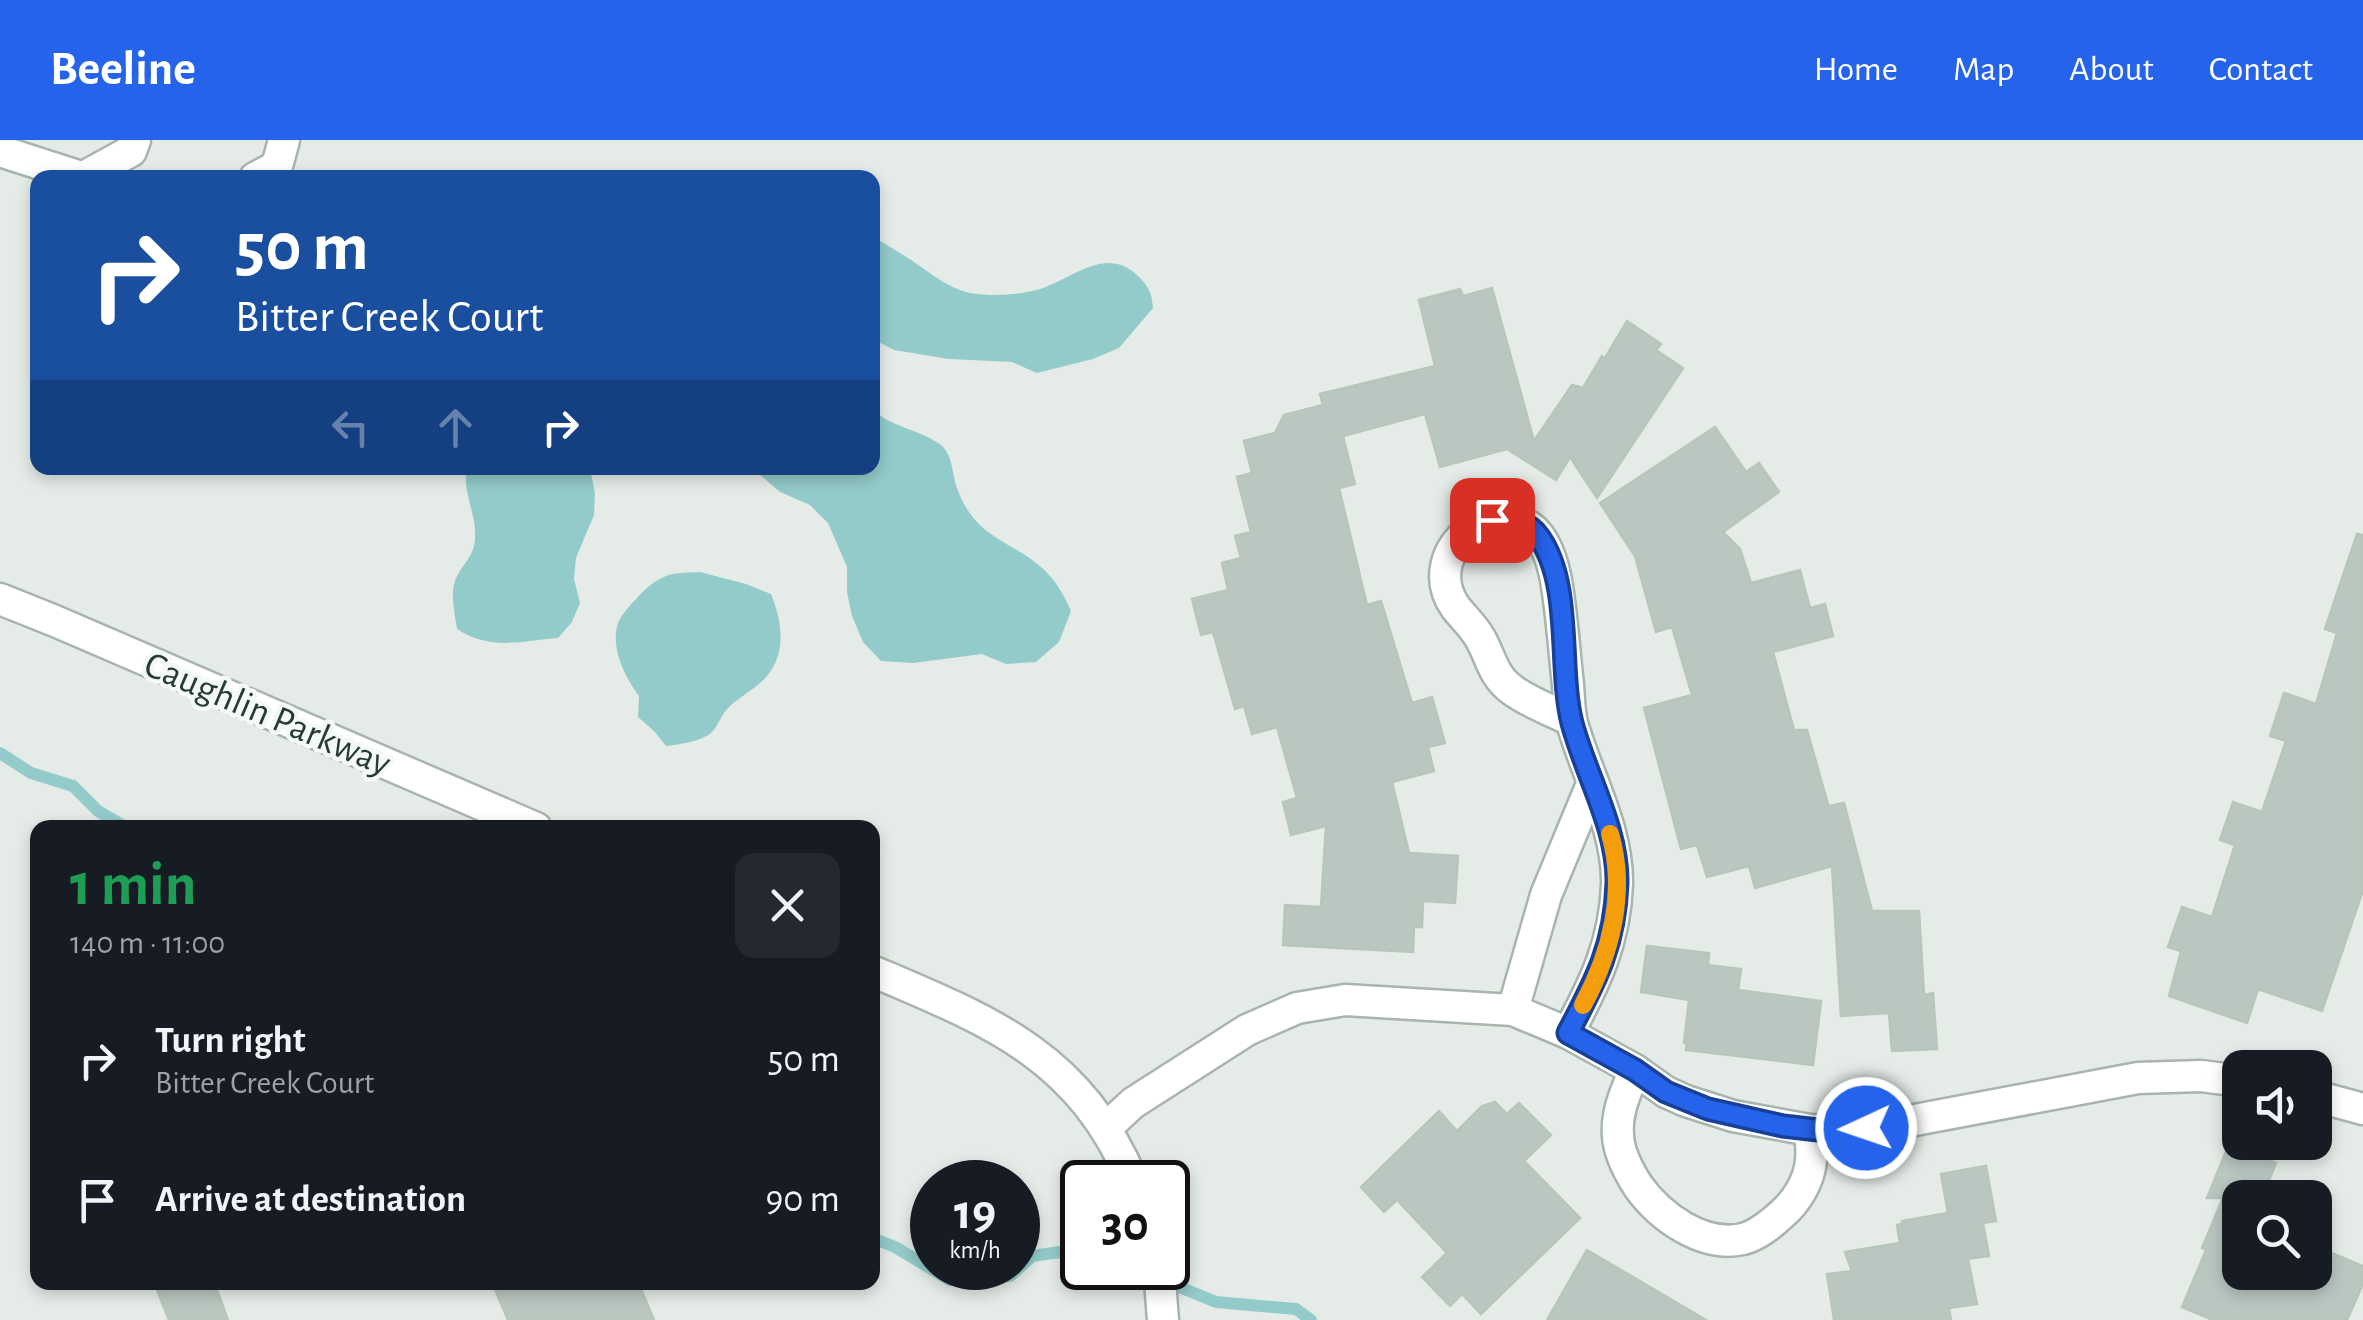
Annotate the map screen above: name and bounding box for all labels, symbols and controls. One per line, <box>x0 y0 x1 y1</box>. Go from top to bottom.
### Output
text: Beeline <box>50 46 196 94</box>
text: Home <box>1814 52 1898 87</box>
text: Map <box>1953 52 2014 87</box>
text: About <box>2069 52 2154 87</box>
text: Contact <box>2209 52 2313 87</box>
icon: right <box>70 210 200 340</box>
text: 50 m <box>235 213 369 283</box>
text: Bitter Creek Court <box>235 295 543 340</box>
icon: left <box>323 400 378 455</box>
icon: ahead <box>428 400 483 455</box>
icon: right <box>533 400 588 455</box>
pin <box>1450 478 1535 563</box>
icon: arrive <box>1465 493 1520 548</box>
street label: Caughlin Parkway <box>139 646 396 784</box>
button: close <box>735 853 840 958</box>
text: 1 min <box>70 856 196 916</box>
text: 140 m · 11:00 <box>70 927 225 959</box>
text: Turn right <box>155 1022 305 1060</box>
icon: right <box>70 1033 125 1088</box>
text: 50 m <box>767 1041 840 1079</box>
map controls <box>2222 1050 2332 1290</box>
button: sound <box>2222 1050 2332 1160</box>
text: Bitter Creek Court <box>155 1067 374 1099</box>
position arrow <box>1814 1076 1918 1180</box>
speed limit sign: 30 <box>1060 1160 1190 1290</box>
icon: arrive <box>70 1173 125 1228</box>
button: search <box>2222 1180 2332 1290</box>
text: Arrive at destination <box>155 1181 466 1219</box>
text: 90 m <box>765 1181 840 1219</box>
text: 19 <box>954 1188 996 1238</box>
text: km/h <box>949 1238 1001 1263</box>

